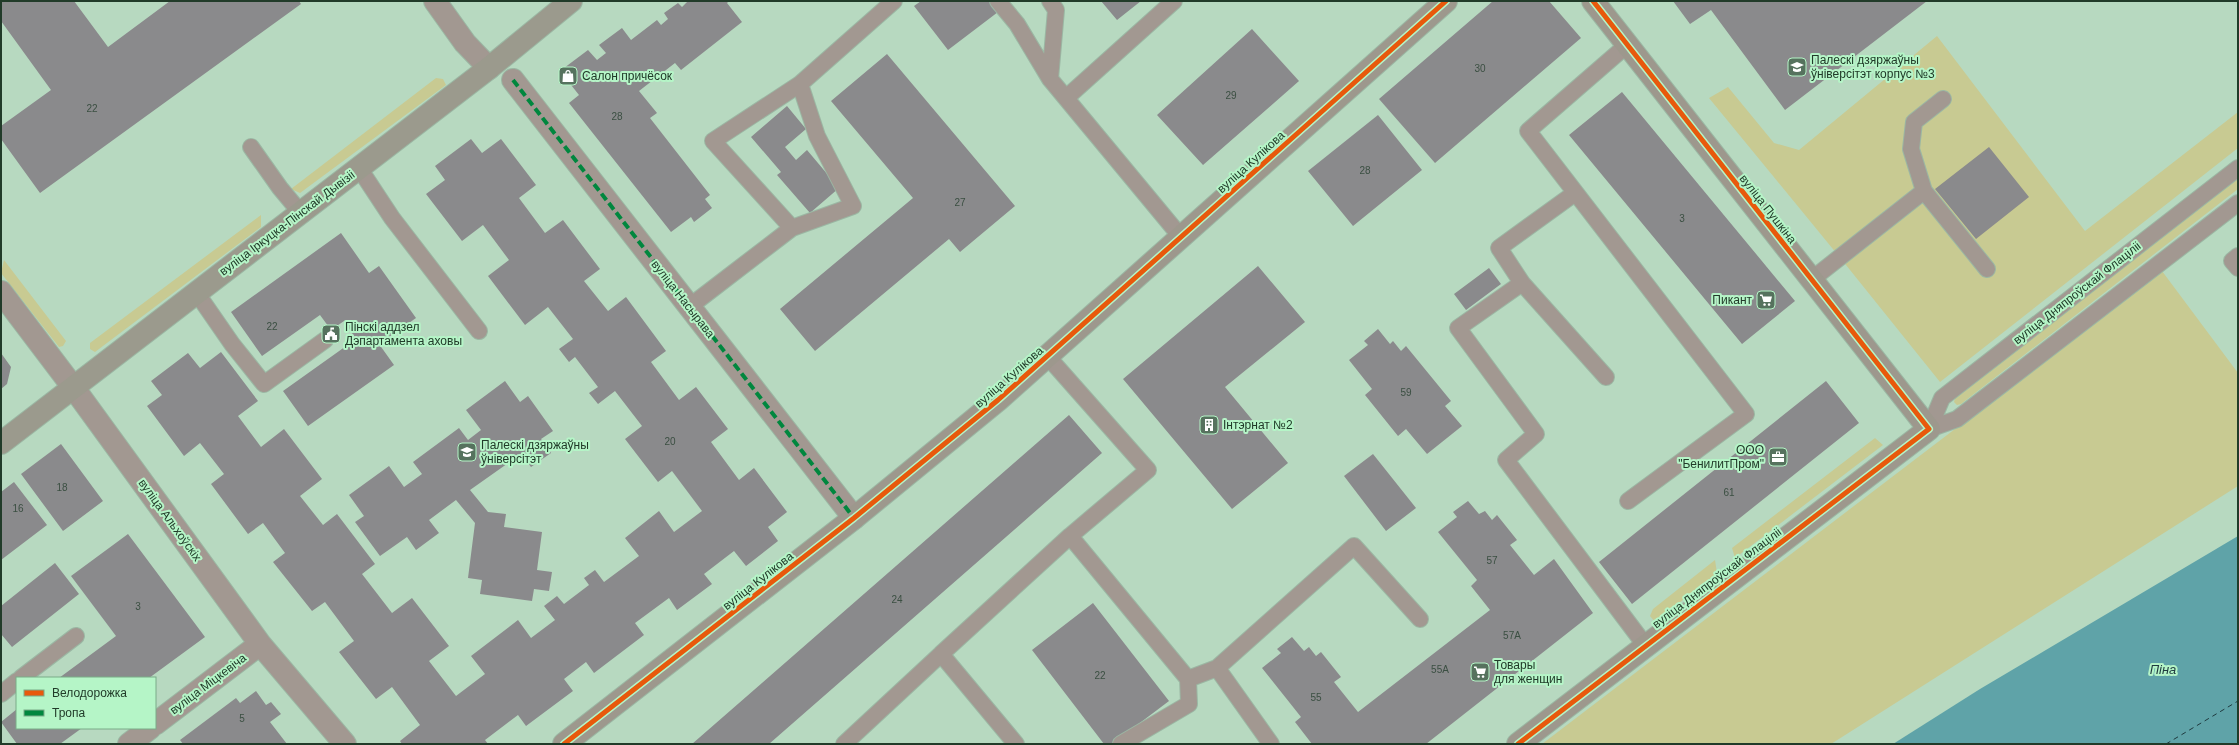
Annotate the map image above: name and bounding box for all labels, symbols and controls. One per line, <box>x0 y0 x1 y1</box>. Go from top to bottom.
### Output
place label: Палескі дзяржаўны ўніверсітэт корпус №3 <box>1811 53 1935 81</box>
school or university icon: Палескі дзяржаўны ўніверсітэт корпус №3 <box>1786 56 1808 78</box>
house number: 30 <box>1474 63 1486 74</box>
shop icon: Салон причёсок <box>557 65 579 87</box>
place label: Салон причёсок <box>582 69 673 83</box>
house number: 29 <box>1225 90 1237 101</box>
house number: 22 <box>86 103 98 114</box>
house number: 28 <box>611 111 623 122</box>
street label: вуліца Кулікова <box>1214 128 1288 196</box>
house number: 28 <box>1359 165 1371 176</box>
street label: вуліца Іркуцка-Пінскай Дывізіі <box>217 168 357 278</box>
street label: вуліца Пушкіна <box>1737 172 1800 247</box>
house number: 27 <box>954 197 966 208</box>
house number: 3 <box>1679 213 1685 224</box>
street label: вуліца Дняпроўскай Флаціліі <box>2010 239 2144 347</box>
street label: вуліца Насырава <box>648 257 718 341</box>
supermarket icon: Пикант <box>1755 289 1777 311</box>
place label: Пикант <box>1712 293 1753 307</box>
place label: Пінскі аддзел Дэпартамента аховы <box>345 320 462 348</box>
house number: 22 <box>266 321 278 332</box>
public building icon: Пінскі аддзел Дэпартамента аховы <box>320 323 342 345</box>
street label: вуліца Кулікова <box>972 343 1046 410</box>
house number: 59 <box>1400 387 1412 398</box>
building icon: Інтэрнат №2 <box>1198 414 1220 436</box>
place label: Інтэрнат №2 <box>1223 418 1293 432</box>
house number: 20 <box>664 436 676 447</box>
place label: Палескі дзяржаўны ўніверсітэт <box>481 438 589 466</box>
school or university icon: Палескі дзяржаўны ўніверсітэт <box>456 441 478 463</box>
place label: ООО "БенилитПром" <box>1678 443 1764 471</box>
office icon: ООО "БенилитПром" <box>1767 446 1789 468</box>
street label: вуліца Альхоўскіх <box>136 476 204 564</box>
house number: 18 <box>56 482 68 493</box>
house number: 61 <box>1723 487 1735 498</box>
house number: 16 <box>12 503 24 514</box>
street label: вуліца Дняпроўскай Флаціліі <box>1650 525 1784 631</box>
street label: вуліца Кулікова <box>720 549 796 613</box>
house number: 57 <box>1486 555 1498 566</box>
house number: 24 <box>891 594 903 605</box>
house number: 3 <box>135 601 141 612</box>
house number: 57А <box>1503 630 1521 641</box>
street label: вуліца Міцкевіча <box>167 651 249 717</box>
place label: Товары для женщин <box>1494 658 1562 686</box>
supermarket icon: Товары для женщин <box>1469 661 1491 683</box>
water label: Піна <box>2150 662 2176 677</box>
house number: 55А <box>1431 664 1449 675</box>
house number: 22 <box>1094 670 1106 681</box>
legend <box>16 677 156 729</box>
text: Велодорожка <box>52 686 127 700</box>
house number: 55 <box>1310 692 1322 703</box>
text: Тропа <box>52 706 86 720</box>
house number: 5 <box>239 713 245 724</box>

